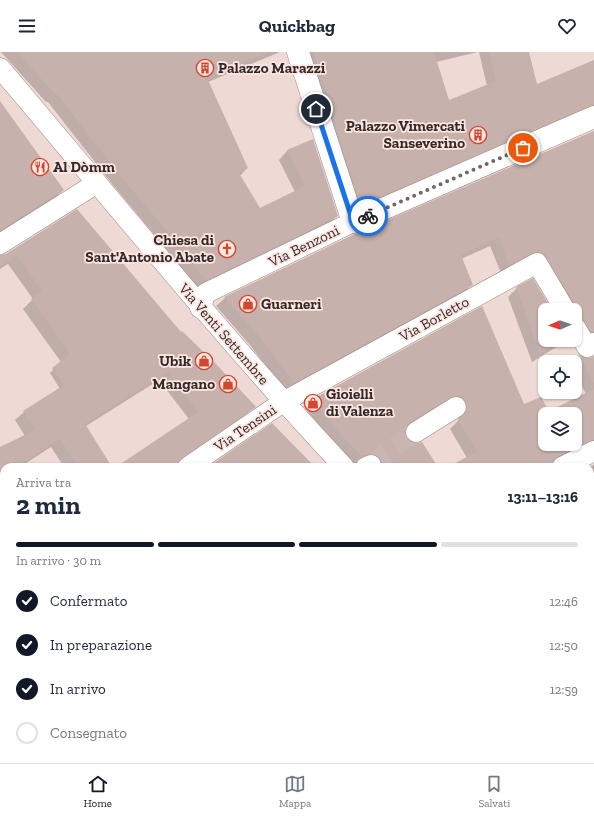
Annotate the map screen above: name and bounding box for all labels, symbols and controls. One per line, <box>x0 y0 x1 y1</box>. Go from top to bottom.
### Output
icon: menu <box>16 15 38 37</box>
text: Quickbag <box>259 15 335 37</box>
icon: heart <box>556 15 578 37</box>
building icon: Palazzo Marazzi <box>195 58 215 78</box>
place label: Palazzo Marazzi <box>218 59 326 77</box>
pin <box>299 92 333 126</box>
icon: home <box>305 98 327 120</box>
place label: Palazzo Vimercati Sanseverino <box>346 117 466 152</box>
building icon: Palazzo Vimercati Sanseverino <box>468 125 488 145</box>
pin <box>506 131 540 165</box>
icon: bag <box>512 137 534 159</box>
restaurant icon: Al Dòmm <box>30 157 50 177</box>
place label: Al Dòmm <box>53 158 115 176</box>
courier <box>348 196 388 236</box>
icon: bike <box>357 205 379 227</box>
street label: Via Benzoni <box>265 221 342 271</box>
place label: Chiesa di Sant'Antonio Abate <box>85 231 215 266</box>
church icon: Chiesa di Sant'Antonio Abate <box>217 239 237 259</box>
street label: Via Venti Settembre <box>174 279 273 389</box>
street label: Via Borletto <box>395 292 472 346</box>
shop icon: Guarneri <box>238 294 258 314</box>
place label: Guarneri <box>261 295 322 313</box>
north arrow <box>538 303 582 347</box>
map controls <box>538 303 582 451</box>
shop icon: Ubik <box>194 351 214 371</box>
place label: Ubik <box>159 352 192 370</box>
button: locate <box>538 355 582 399</box>
shop icon: Mangano <box>218 374 238 394</box>
place label: Mangano <box>152 375 215 393</box>
place label: Gioielli di Valenza <box>326 385 394 420</box>
shop icon: Gioielli di Valenza <box>303 393 323 413</box>
street label: Via Tensini <box>209 401 280 456</box>
button: layers <box>538 407 582 451</box>
text: Arriva tra <box>16 475 71 490</box>
text: 13:11–13:16 <box>508 488 578 506</box>
text: 2 min <box>16 489 81 521</box>
text: In arrivo · 30 m <box>16 553 101 568</box>
icon: check <box>16 590 38 612</box>
text: Confermato <box>50 592 127 610</box>
text: 12:46 <box>549 594 578 609</box>
icon: check <box>16 634 38 656</box>
text: In preparazione <box>50 636 152 654</box>
text: 12:50 <box>549 638 578 653</box>
icon: check <box>16 678 38 700</box>
text: In arrivo <box>50 680 106 698</box>
text: 12:59 <box>550 682 578 697</box>
text: Consegnato <box>50 724 127 742</box>
tab: Home <box>84 773 112 810</box>
tab: Mappa <box>279 773 311 810</box>
tab: Salvati <box>478 773 510 810</box>

